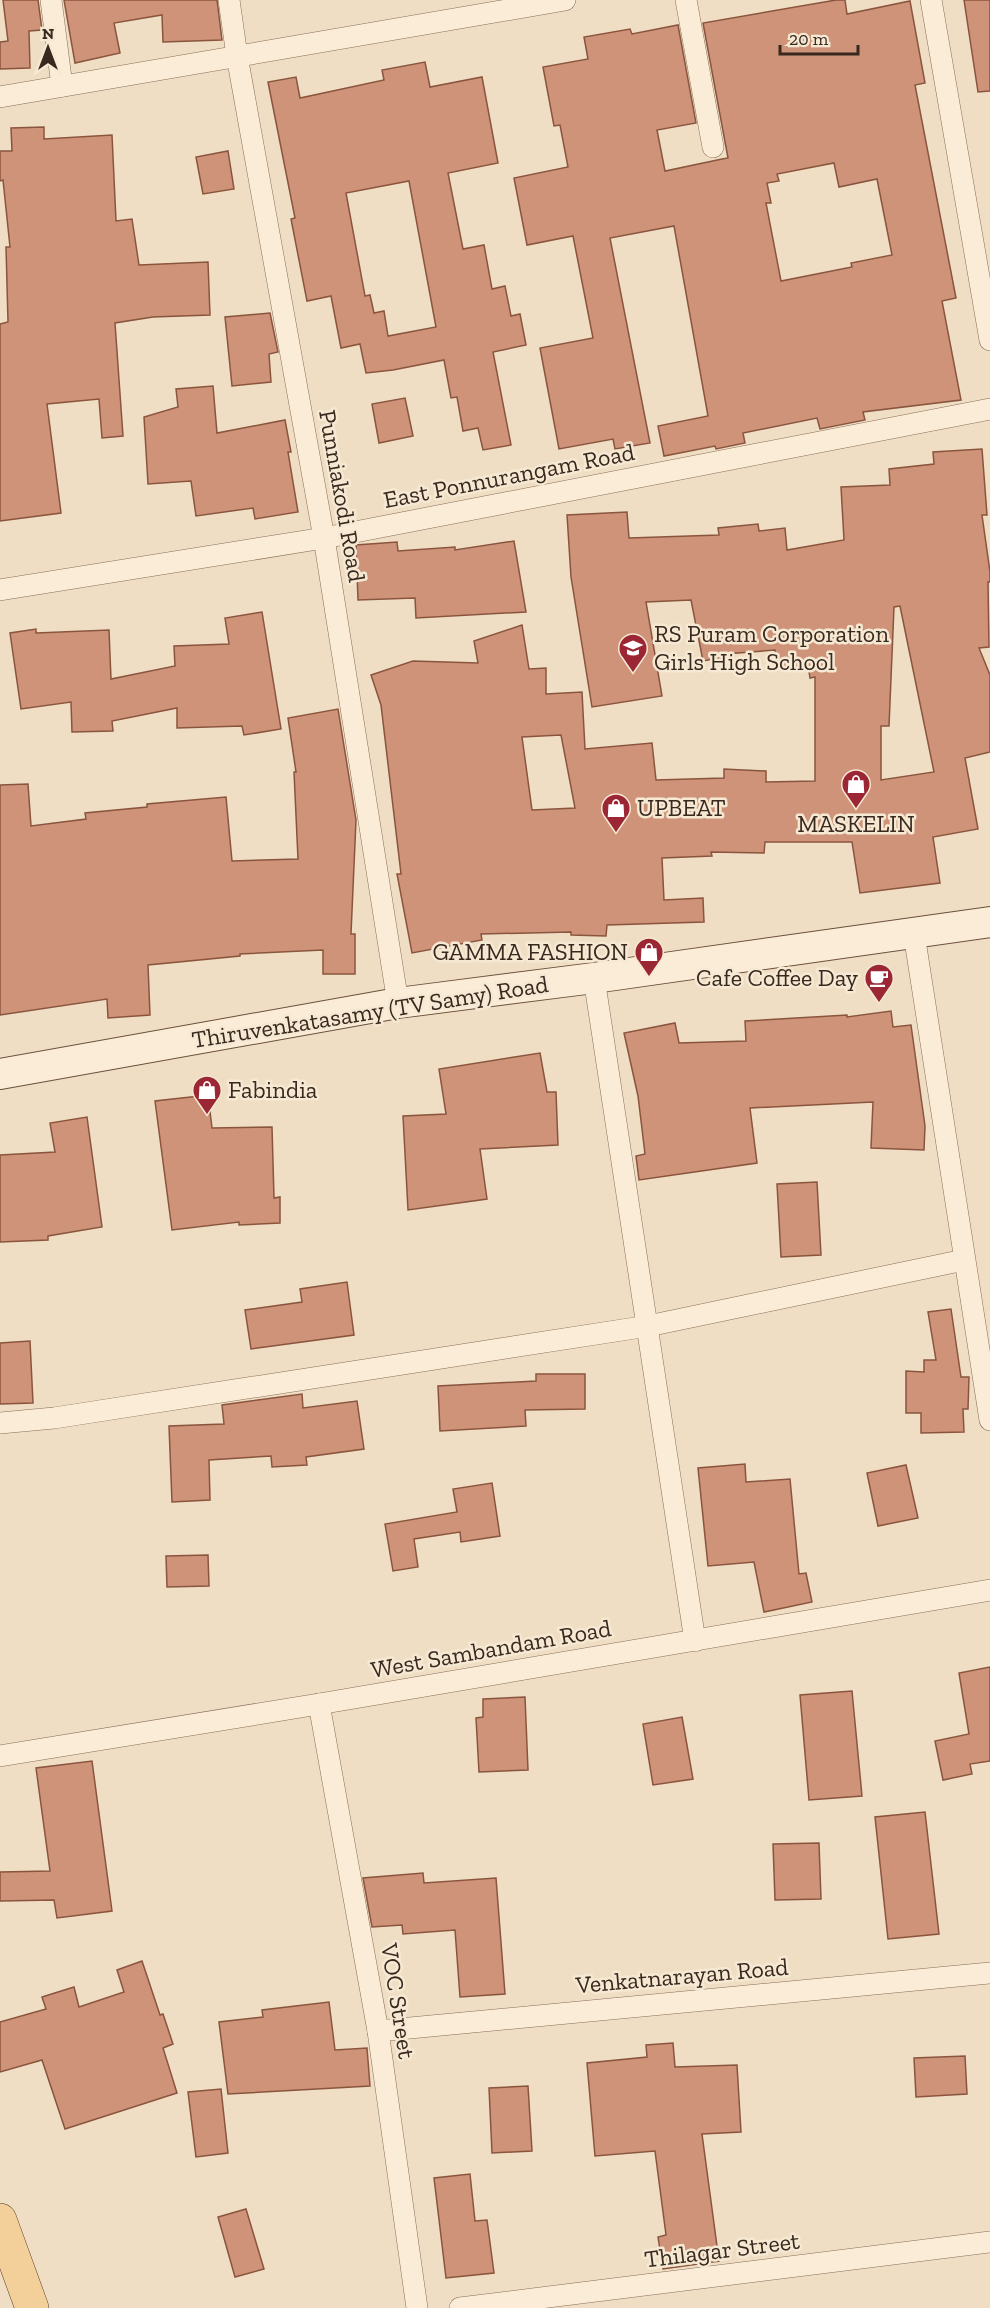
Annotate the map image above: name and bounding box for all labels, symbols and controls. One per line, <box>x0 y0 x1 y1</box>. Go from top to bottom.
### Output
north arrow <box>18 18 78 78</box>
scale bar <box>780 18 858 56</box>
text: N <box>42 24 54 43</box>
text: 20 m <box>789 28 829 50</box>
street label: Punniakodi Road <box>313 408 372 584</box>
street label: East Ponnurangam Road <box>381 437 637 514</box>
place label: RS Puram Corporation Girls High School <box>654 619 889 676</box>
school or university icon: RS Puram Corporation Girls High School <box>617 632 649 674</box>
shop icon: MASKELIN <box>840 768 872 810</box>
shop icon: UPBEAT <box>600 792 632 834</box>
place label: UPBEAT <box>637 793 726 822</box>
place label: MASKELIN <box>797 809 915 838</box>
shop icon: GAMMA FASHION <box>633 936 665 978</box>
place label: GAMMA FASHION <box>432 937 628 966</box>
cafe icon: Cafe Coffee Day <box>863 962 895 1004</box>
place label: Cafe Coffee Day <box>696 963 859 992</box>
street label: Thiruvenkatasamy (TV Samy) Road <box>190 969 550 1054</box>
shop icon: Fabindia <box>191 1074 223 1116</box>
place label: Fabindia <box>228 1075 318 1104</box>
street label: West Sambandam Road <box>369 1613 613 1684</box>
street label: VOC Street <box>375 1940 422 2061</box>
street label: Venkatnarayan Road <box>574 1952 789 1999</box>
street label: Thilagar Street <box>643 2226 801 2273</box>

